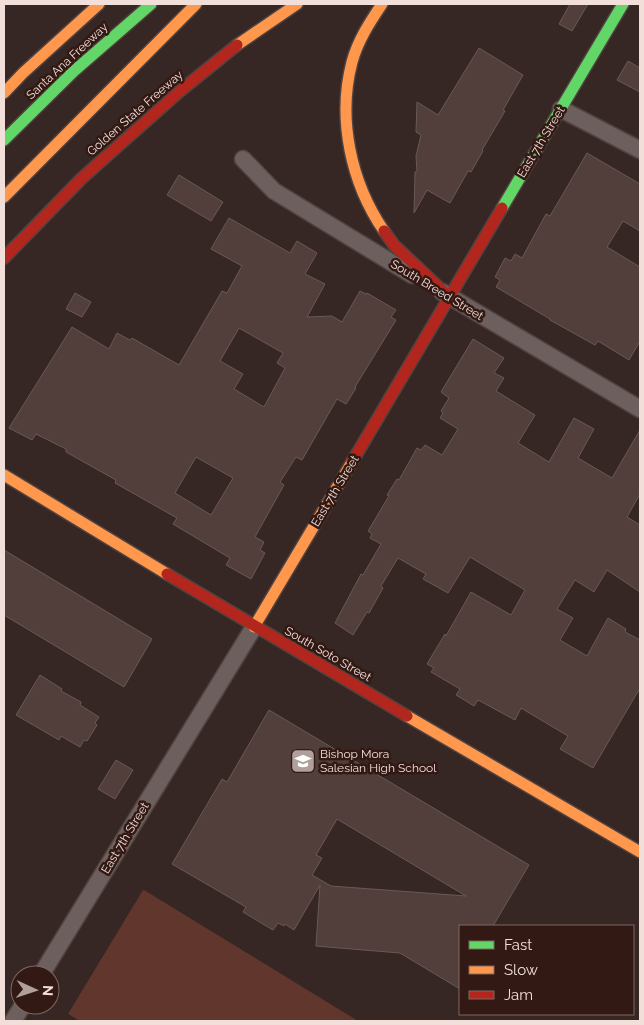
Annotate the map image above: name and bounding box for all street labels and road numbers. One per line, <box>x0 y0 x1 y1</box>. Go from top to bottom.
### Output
street label: Santa Ana Freeway <box>24 19 111 102</box>
street label: Golden State Freeway <box>84 67 186 158</box>
street label: East 7th Street <box>514 104 568 180</box>
street label: South Breed Street <box>388 257 486 323</box>
street label: East 7th Street <box>308 453 362 529</box>
street label: South Soto Street <box>282 624 374 684</box>
street label: East 7th Street <box>98 800 152 876</box>

